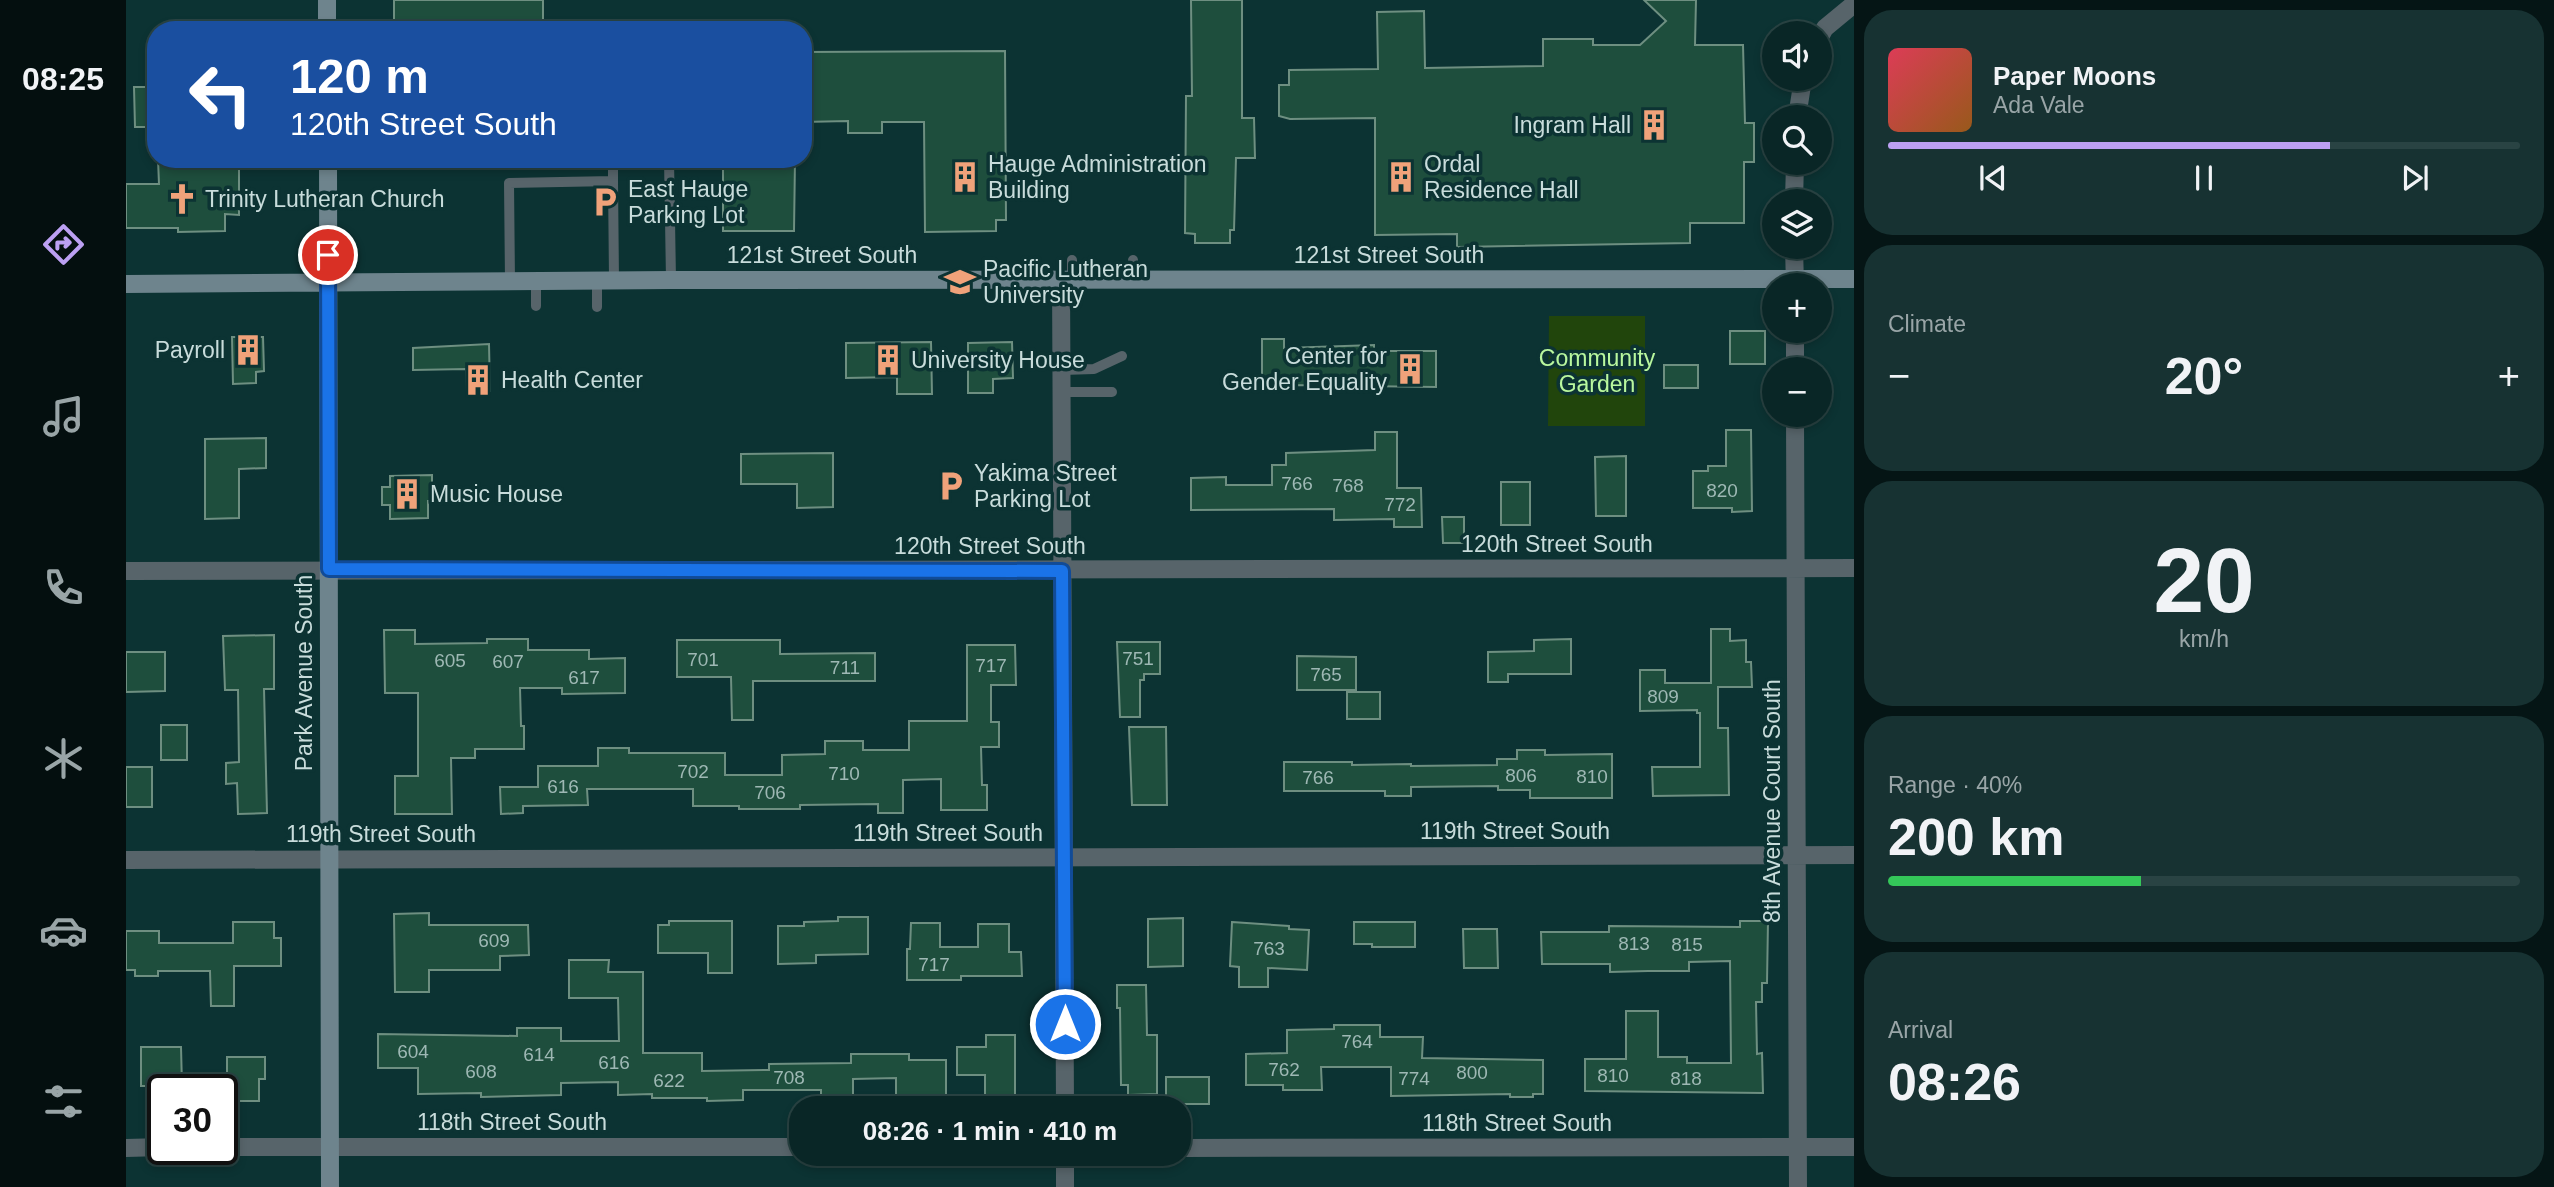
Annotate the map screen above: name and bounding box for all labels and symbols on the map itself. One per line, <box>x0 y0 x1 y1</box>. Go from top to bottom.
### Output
building icon: Ingram Hall <box>1637 108 1671 142</box>
place label: Ingram Hall <box>1513 112 1631 138</box>
place label: Hauge Administration Building <box>988 151 1207 203</box>
place label: Ordal Residence Hall <box>1424 151 1579 203</box>
building icon: Hauge Administration Building <box>948 160 982 194</box>
building icon: Ordal Residence Hall <box>1384 160 1418 194</box>
place label: East Hauge Parking Lot <box>628 176 748 228</box>
church icon: Trinity Lutheran Church <box>165 182 199 216</box>
parking icon: East Hauge Parking Lot <box>588 185 622 219</box>
place label: Trinity Lutheran Church <box>205 186 444 212</box>
pin <box>298 225 358 285</box>
street label: 121st Street South <box>727 242 917 268</box>
street label: 121st Street South <box>1294 242 1484 268</box>
place label: Pacific Lutheran University <box>983 256 1148 308</box>
school or university icon: Pacific Lutheran University <box>943 265 977 299</box>
building icon: Payroll <box>231 333 265 367</box>
place label: Payroll <box>155 337 225 363</box>
building icon: University House <box>871 343 905 377</box>
place label: Center for Gender Equality <box>1222 343 1387 395</box>
park label: Community Garden <box>1539 345 1656 397</box>
place label: University House <box>911 347 1085 373</box>
building icon: Center for Gender Equality <box>1393 352 1427 386</box>
building icon: Health Center <box>461 363 495 397</box>
place label: Health Center <box>501 367 643 393</box>
place label: Yakima Street Parking Lot <box>974 460 1117 512</box>
parking icon: Yakima Street Parking Lot <box>934 469 968 503</box>
house number: 766 <box>1281 473 1313 494</box>
house number: 768 <box>1332 475 1364 496</box>
building icon: Music House <box>390 477 424 511</box>
house number: 820 <box>1706 480 1738 501</box>
place label: Music House <box>430 481 563 507</box>
house number: 772 <box>1384 494 1416 515</box>
street label: 120th Street South <box>1461 531 1653 557</box>
street label: 120th Street South <box>894 533 1086 559</box>
street label: Park Avenue South <box>291 575 317 771</box>
house number: 751 <box>1122 648 1154 669</box>
house number: 701 <box>687 649 719 670</box>
house number: 605 <box>434 650 466 671</box>
house number: 607 <box>492 651 524 672</box>
house number: 717 <box>975 655 1007 676</box>
house number: 711 <box>830 657 860 678</box>
house number: 765 <box>1310 664 1342 685</box>
house number: 617 <box>568 667 600 688</box>
street label: 8th Avenue Court South <box>1759 679 1785 923</box>
house number: 809 <box>1647 686 1679 707</box>
house number: 702 <box>677 761 709 782</box>
house number: 710 <box>828 763 860 784</box>
house number: 806 <box>1505 765 1537 786</box>
house number: 810 <box>1576 766 1608 787</box>
house number: 766 <box>1302 767 1334 788</box>
house number: 616 <box>547 776 579 797</box>
house number: 706 <box>754 782 786 803</box>
street label: 119th Street South <box>1420 818 1610 844</box>
street label: 119th Street South <box>853 820 1043 846</box>
street label: 119th Street South <box>286 821 476 847</box>
house number: 609 <box>478 930 510 951</box>
house number: 813 <box>1618 933 1650 954</box>
house number: 815 <box>1671 934 1703 955</box>
house number: 763 <box>1253 938 1285 959</box>
house number: 717 <box>918 954 950 975</box>
position arrow <box>1028 987 1102 1061</box>
house number: 764 <box>1341 1031 1373 1052</box>
house number: 604 <box>397 1041 429 1062</box>
house number: 614 <box>523 1044 555 1065</box>
house number: 616 <box>598 1052 630 1073</box>
house number: 762 <box>1268 1059 1300 1080</box>
house number: 608 <box>465 1061 497 1082</box>
house number: 800 <box>1456 1062 1488 1083</box>
house number: 810 <box>1597 1065 1629 1086</box>
house number: 708 <box>773 1067 805 1088</box>
house number: 774 <box>1398 1068 1430 1089</box>
house number: 818 <box>1670 1068 1702 1089</box>
house number: 622 <box>653 1070 685 1091</box>
speed limit sign: 30 <box>147 1074 238 1165</box>
street label: 118th Street South <box>417 1109 607 1135</box>
street label: 118th Street South <box>1422 1110 1612 1136</box>

